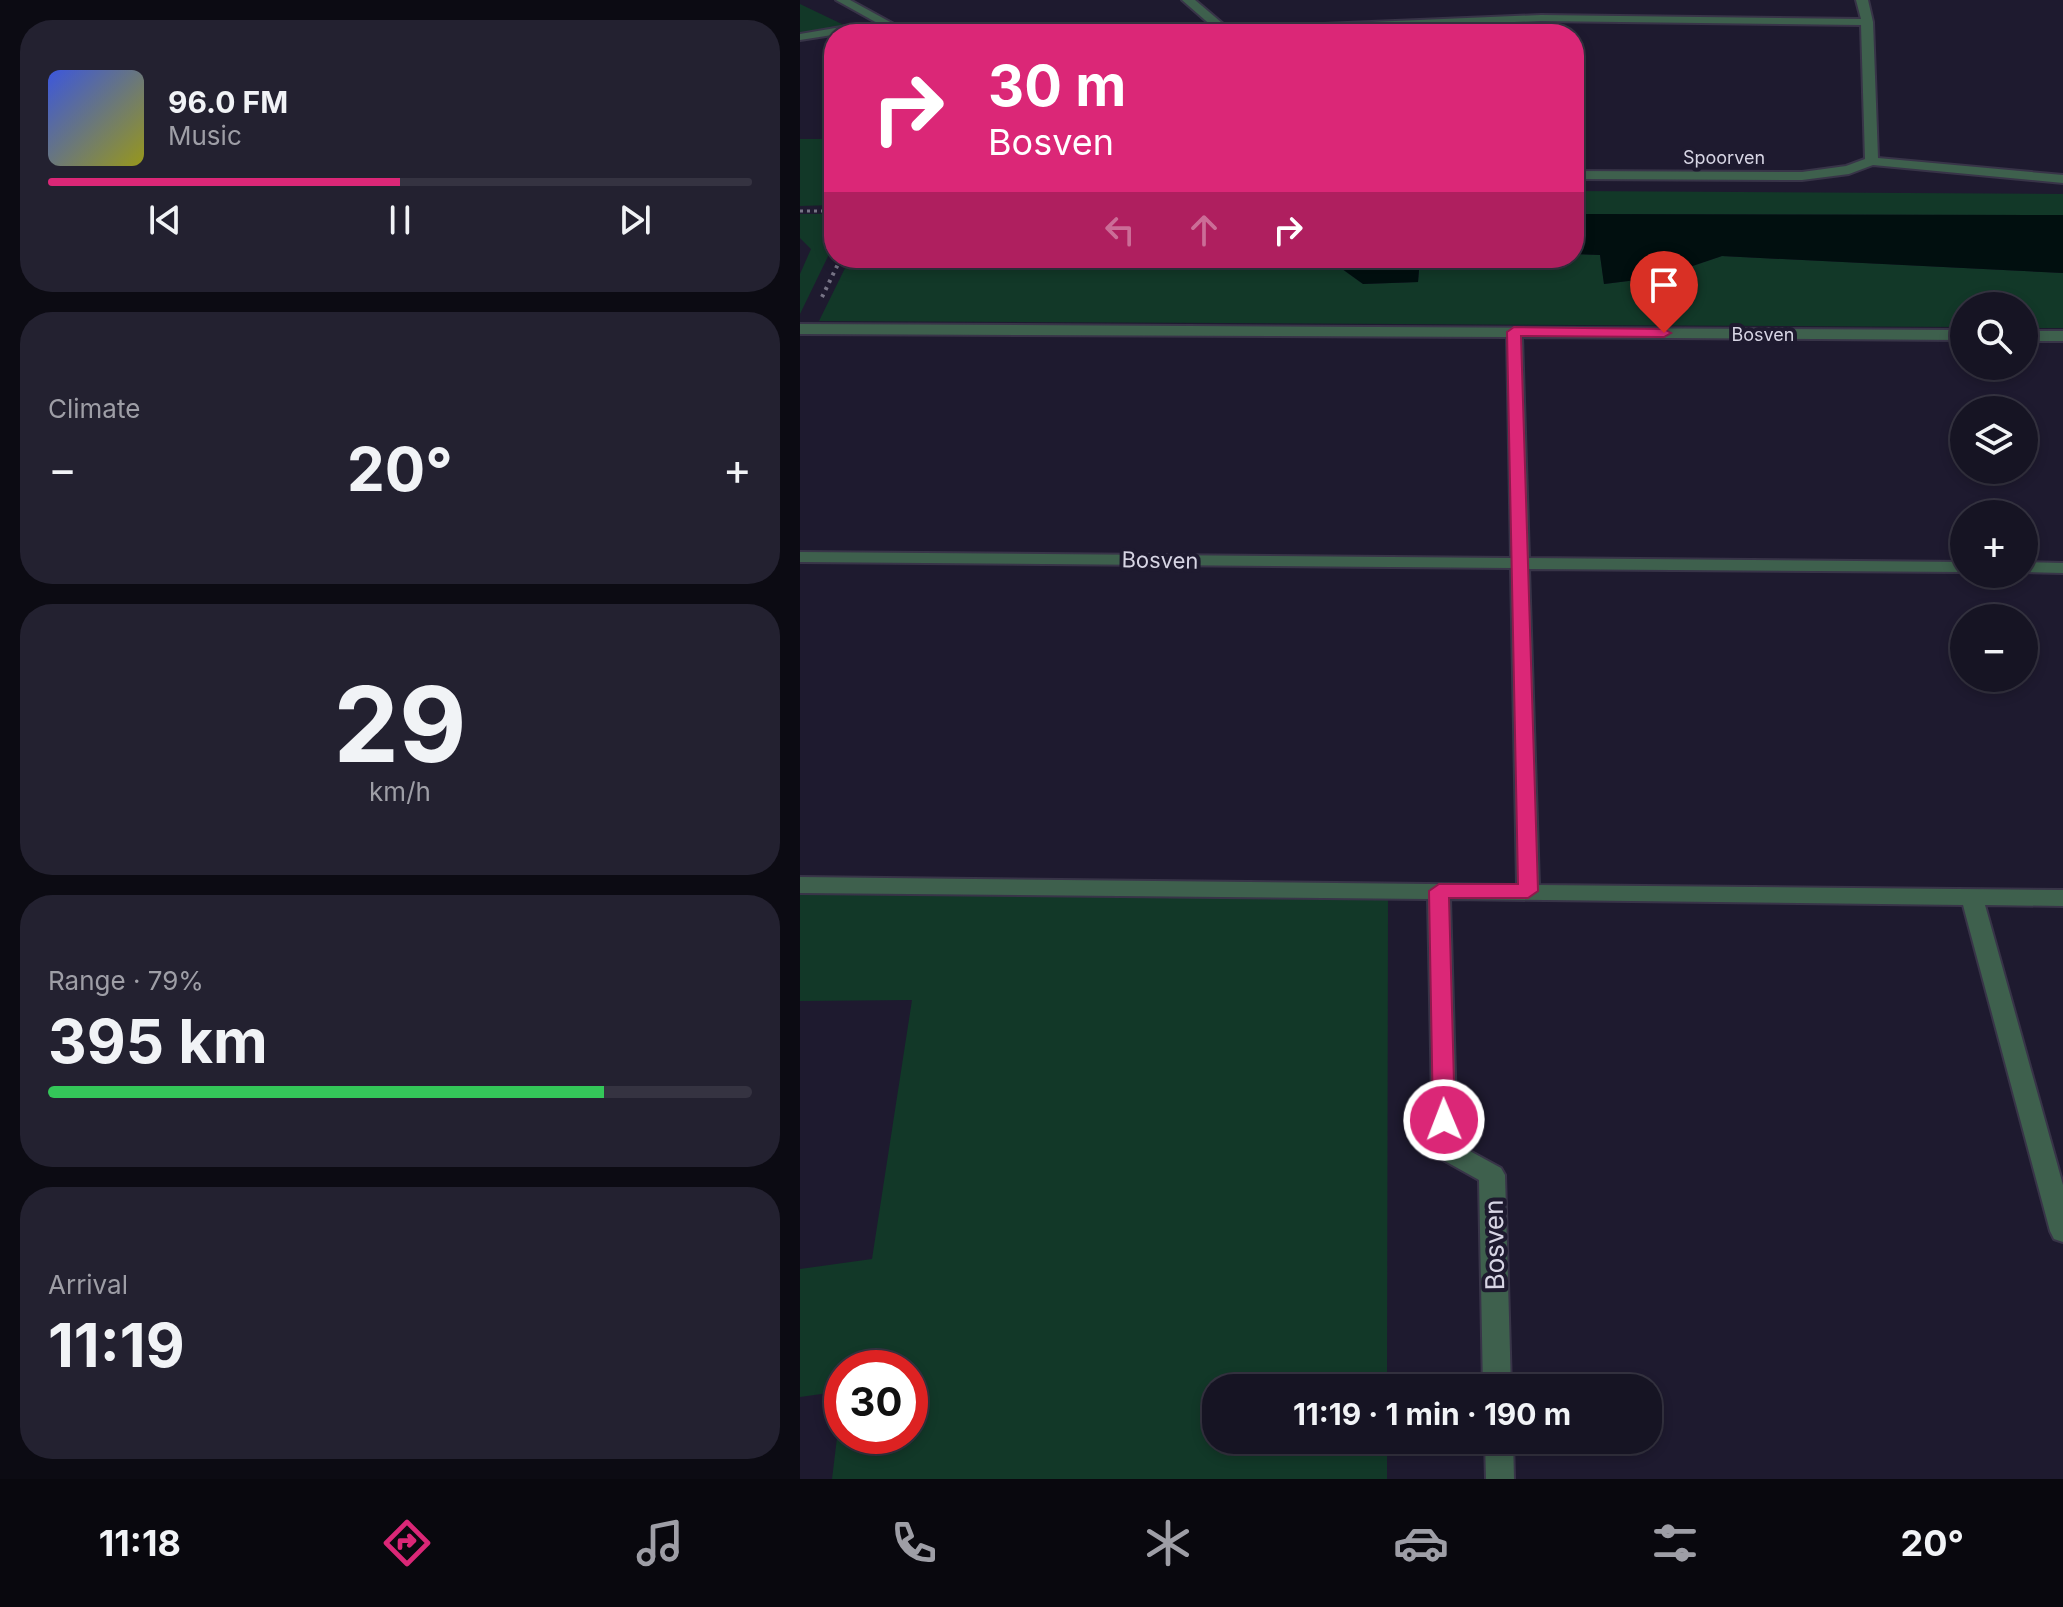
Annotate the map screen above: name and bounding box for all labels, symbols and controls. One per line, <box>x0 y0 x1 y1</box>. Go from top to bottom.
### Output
text: 30 m <box>988 52 1126 120</box>
icon: right <box>856 56 960 160</box>
text: 96.0 FM <box>168 84 288 120</box>
text: Music <box>168 120 242 151</box>
text: Bosven <box>988 120 1114 164</box>
street label: Spoorven <box>1683 147 1765 168</box>
icon: previous <box>143 198 187 242</box>
icon: pause <box>378 198 422 242</box>
icon: next <box>613 198 657 242</box>
icon: left <box>1098 208 1142 252</box>
icon: ahead <box>1182 208 1226 252</box>
icon: right <box>1266 208 1310 252</box>
pin <box>1630 251 1698 333</box>
icon: arrive <box>1642 263 1686 307</box>
map controls <box>1950 292 2038 692</box>
button: search <box>1950 292 2038 380</box>
street label: Bosven <box>1732 324 1794 345</box>
text: Climate <box>48 393 140 424</box>
button: layers <box>1950 396 2038 484</box>
text: 20° <box>347 433 453 505</box>
text: − <box>48 442 77 496</box>
text: + <box>723 442 752 496</box>
button: + <box>1950 500 2038 588</box>
street label: Bosven <box>1121 546 1199 574</box>
button: − <box>1950 604 2038 692</box>
text: 29 <box>333 661 467 787</box>
text: km/h <box>369 776 431 807</box>
text: Range · 79% <box>48 965 204 996</box>
text: 395 km <box>48 1005 268 1077</box>
position arrow <box>1402 1078 1486 1162</box>
street label: Bosven <box>1478 1199 1510 1291</box>
text: Arrival <box>48 1269 128 1300</box>
text: 11:19 <box>48 1309 185 1381</box>
speed limit sign: 30 <box>824 1350 928 1454</box>
text: 11:19 · 1 min · 190 m <box>1293 1396 1571 1432</box>
icon: directions <box>379 1515 435 1571</box>
icon: music <box>632 1515 688 1571</box>
icon: phone <box>886 1515 942 1571</box>
icon: climate <box>1140 1515 1196 1571</box>
icon: car <box>1393 1515 1449 1571</box>
icon: filters <box>1647 1515 1703 1571</box>
text: 11:18 <box>99 1521 181 1565</box>
text: 20° <box>1901 1521 1964 1565</box>

